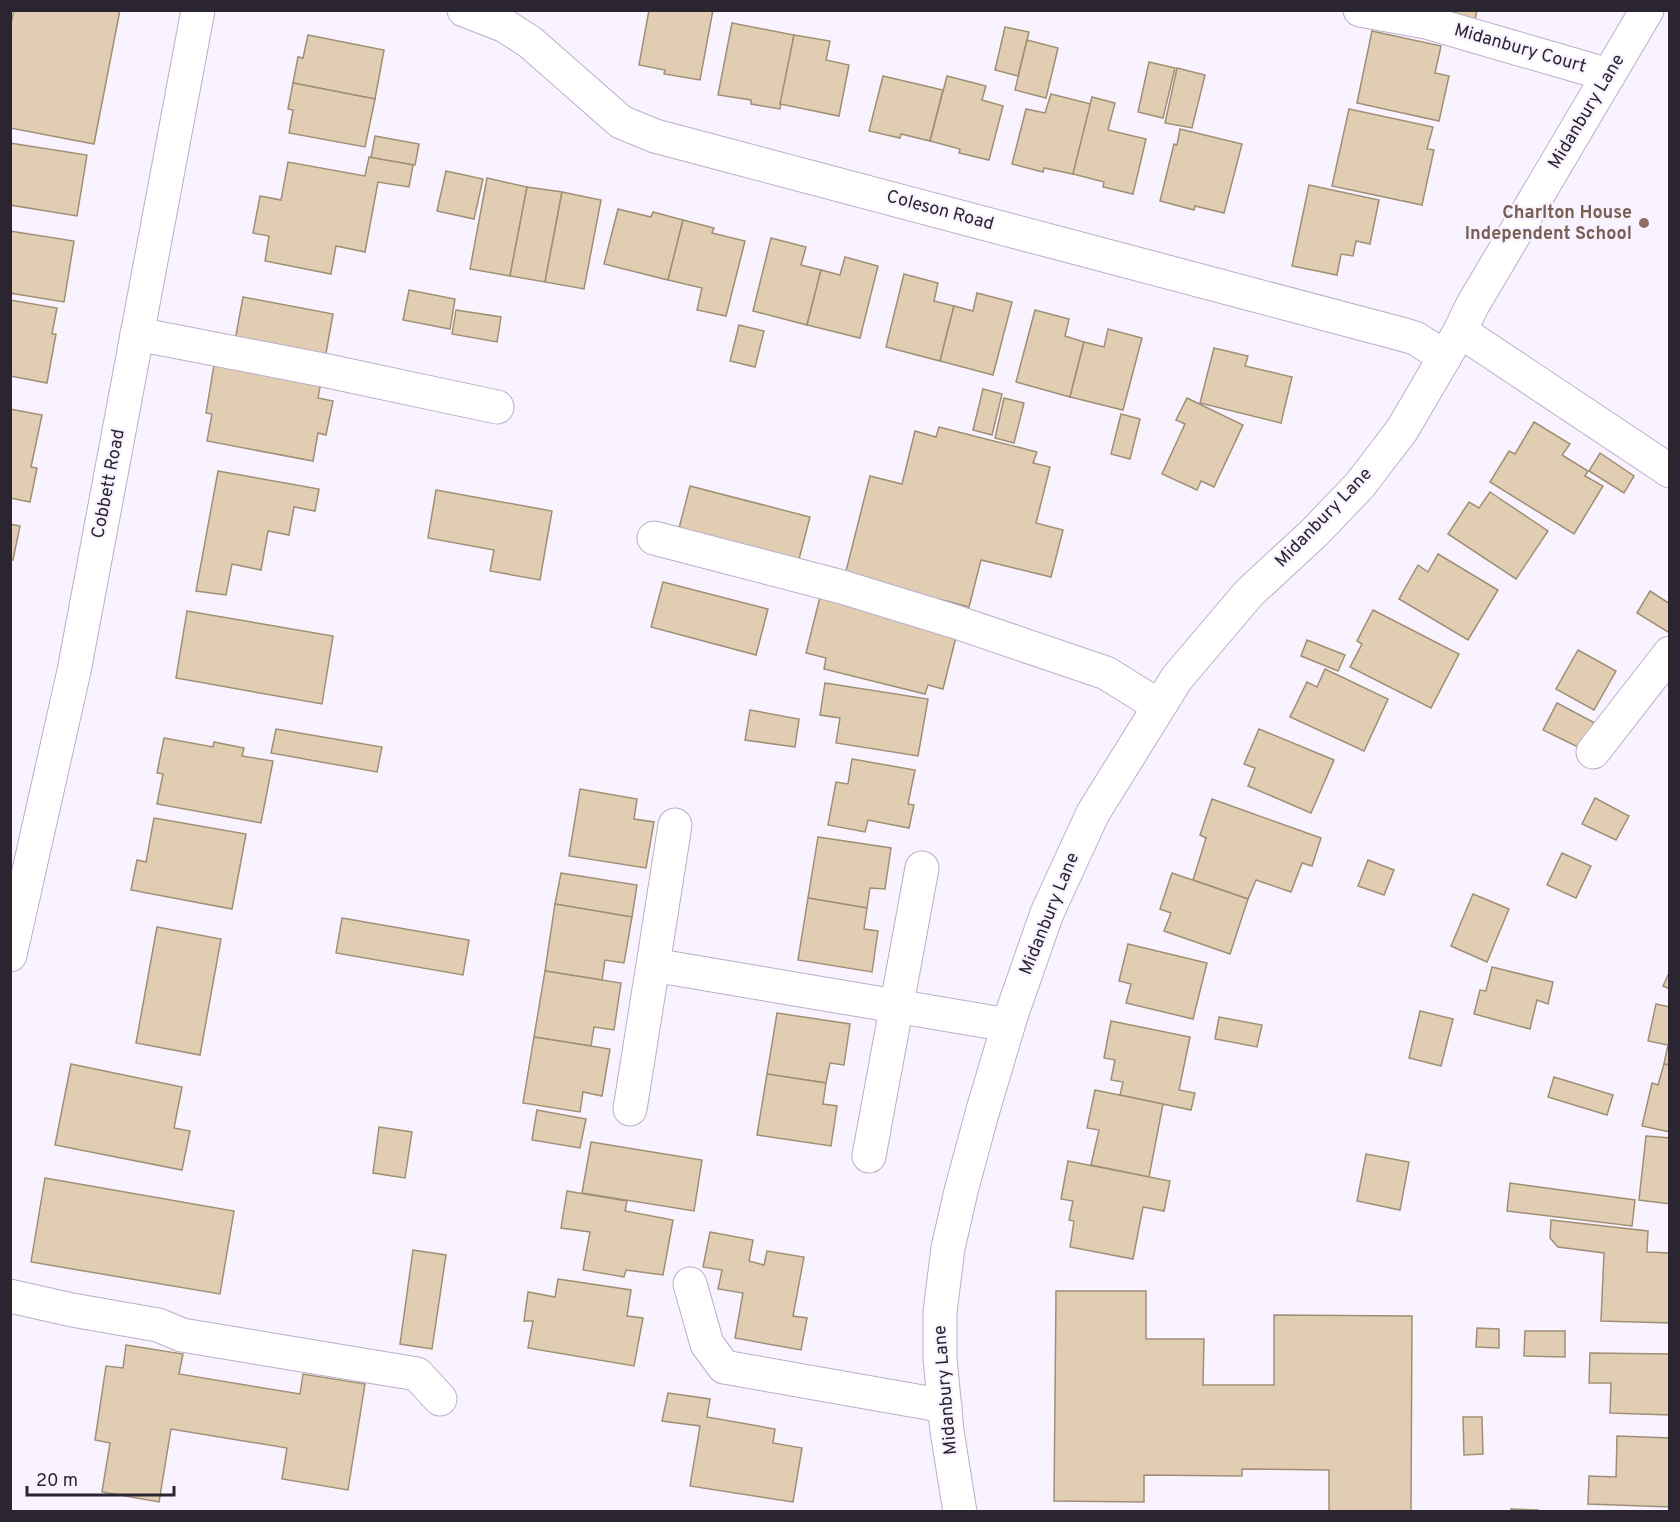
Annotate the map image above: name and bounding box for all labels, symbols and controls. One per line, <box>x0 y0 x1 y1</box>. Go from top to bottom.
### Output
street label: Midanbury Court <box>1451 19 1589 79</box>
street label: Midanbury Lane <box>1544 50 1630 174</box>
street label: Coleson Road <box>884 186 996 236</box>
place label: Charlton House Independent School <box>1465 202 1632 246</box>
marker: Charlton House Independent School <box>1637 216 1651 230</box>
street label: Cobbett Road <box>87 427 131 541</box>
street label: Midanbury Lane <box>1271 463 1377 573</box>
street label: Midanbury Lane <box>1015 849 1085 979</box>
street label: Midanbury Lane <box>929 1324 963 1456</box>
scale bar <box>27 1459 174 1497</box>
text: 20 m <box>36 1470 78 1493</box>

